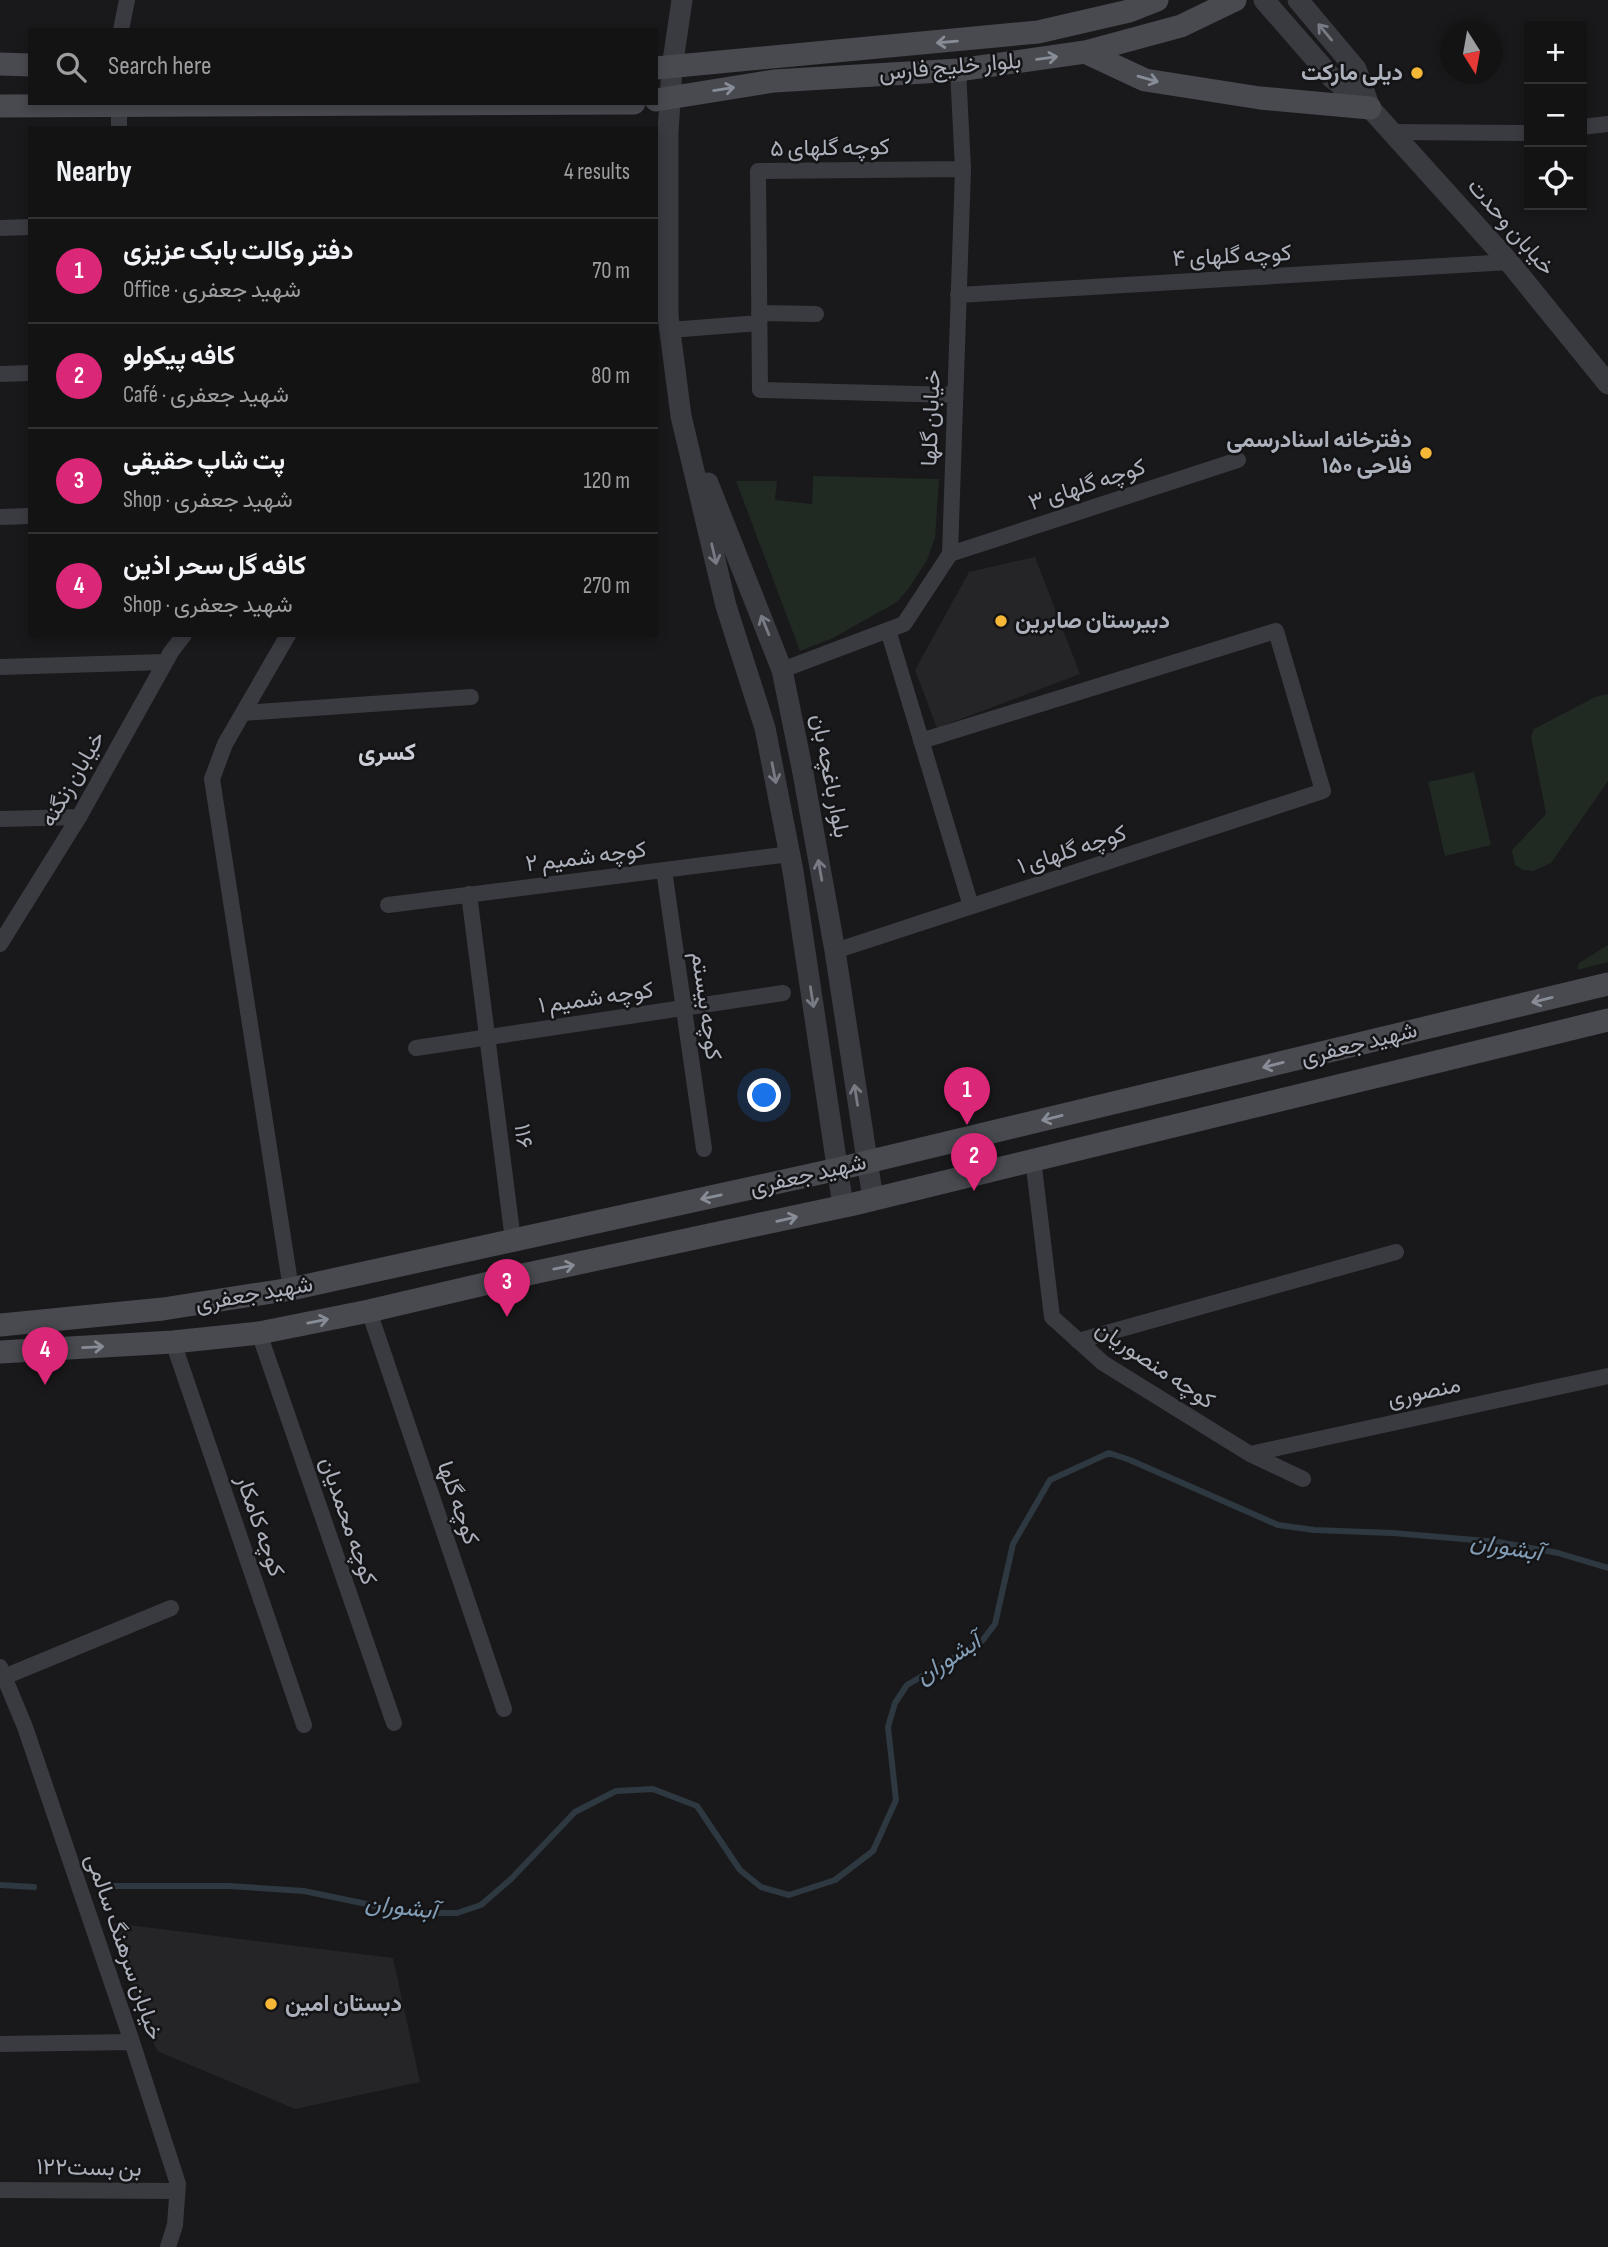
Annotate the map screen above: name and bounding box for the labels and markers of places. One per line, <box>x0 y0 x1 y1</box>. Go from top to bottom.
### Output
place label: دیلی مارکت <box>1301 59 1403 87</box>
marker: دیلی مارکت <box>1409 65 1425 81</box>
place label: دفترخانه اسنادرسمی ۱۵۰ فلاحی <box>1226 426 1412 480</box>
marker: دفترخانه اسنادرسمی ۱۵۰ فلاحی <box>1418 445 1434 461</box>
place label: دبیرستان صابرین <box>1015 607 1170 635</box>
marker: دبیرستان صابرین <box>993 613 1009 629</box>
pin: 1 <box>944 1067 990 1125</box>
pin: 2 <box>951 1133 997 1191</box>
pin: 3 <box>484 1259 530 1317</box>
pin: 4 <box>22 1327 68 1385</box>
place label: دبستان امین <box>285 1990 402 2018</box>
marker: دبستان امین <box>263 1996 279 2012</box>

